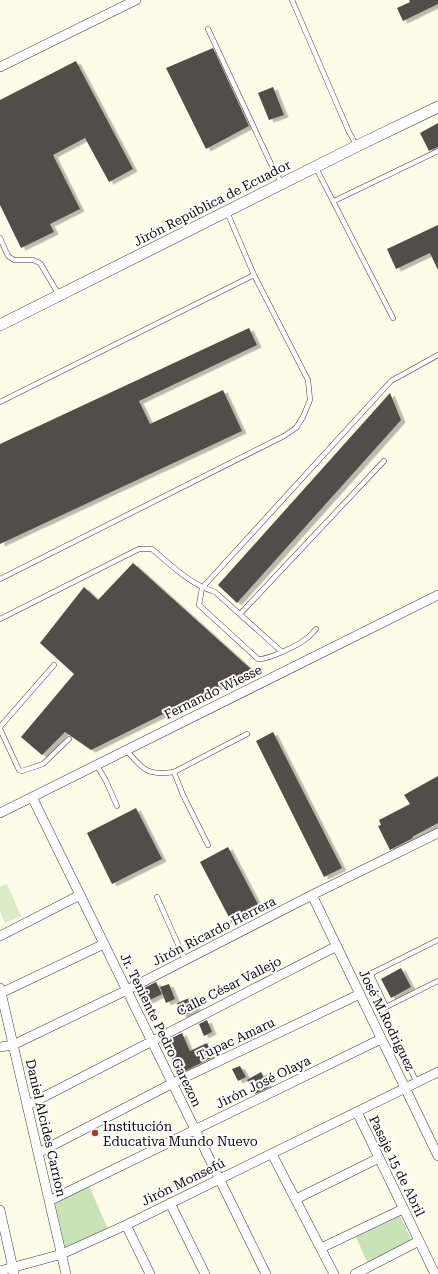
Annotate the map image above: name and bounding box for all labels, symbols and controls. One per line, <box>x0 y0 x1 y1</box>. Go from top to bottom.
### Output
street label: Jirón República de Ecuador <box>131 156 294 249</box>
street label: Fernando Wiesse <box>162 662 264 722</box>
street label: Jirón Ricardo Herrera <box>150 893 278 969</box>
street label: Jr. Teniente Pedro Garezon <box>117 951 205 1110</box>
street label: Calle César Vallejo <box>174 953 284 1019</box>
street label: José M.Rodriguez <box>356 967 418 1073</box>
street label: Tupac Amaru <box>195 1014 277 1064</box>
street label: Jirón José Olaya <box>213 1053 313 1111</box>
street label: Daniel Alcides Carrion <box>23 1058 69 1199</box>
street label: Pasaje 15 de Abril <box>366 1113 428 1219</box>
place label: Institución Educativa Mundo Nuevo <box>103 1119 258 1149</box>
marker: Institución Educativa Mundo Nuevo <box>90 1128 100 1138</box>
street label: Jirón Monsefú <box>139 1155 227 1209</box>

